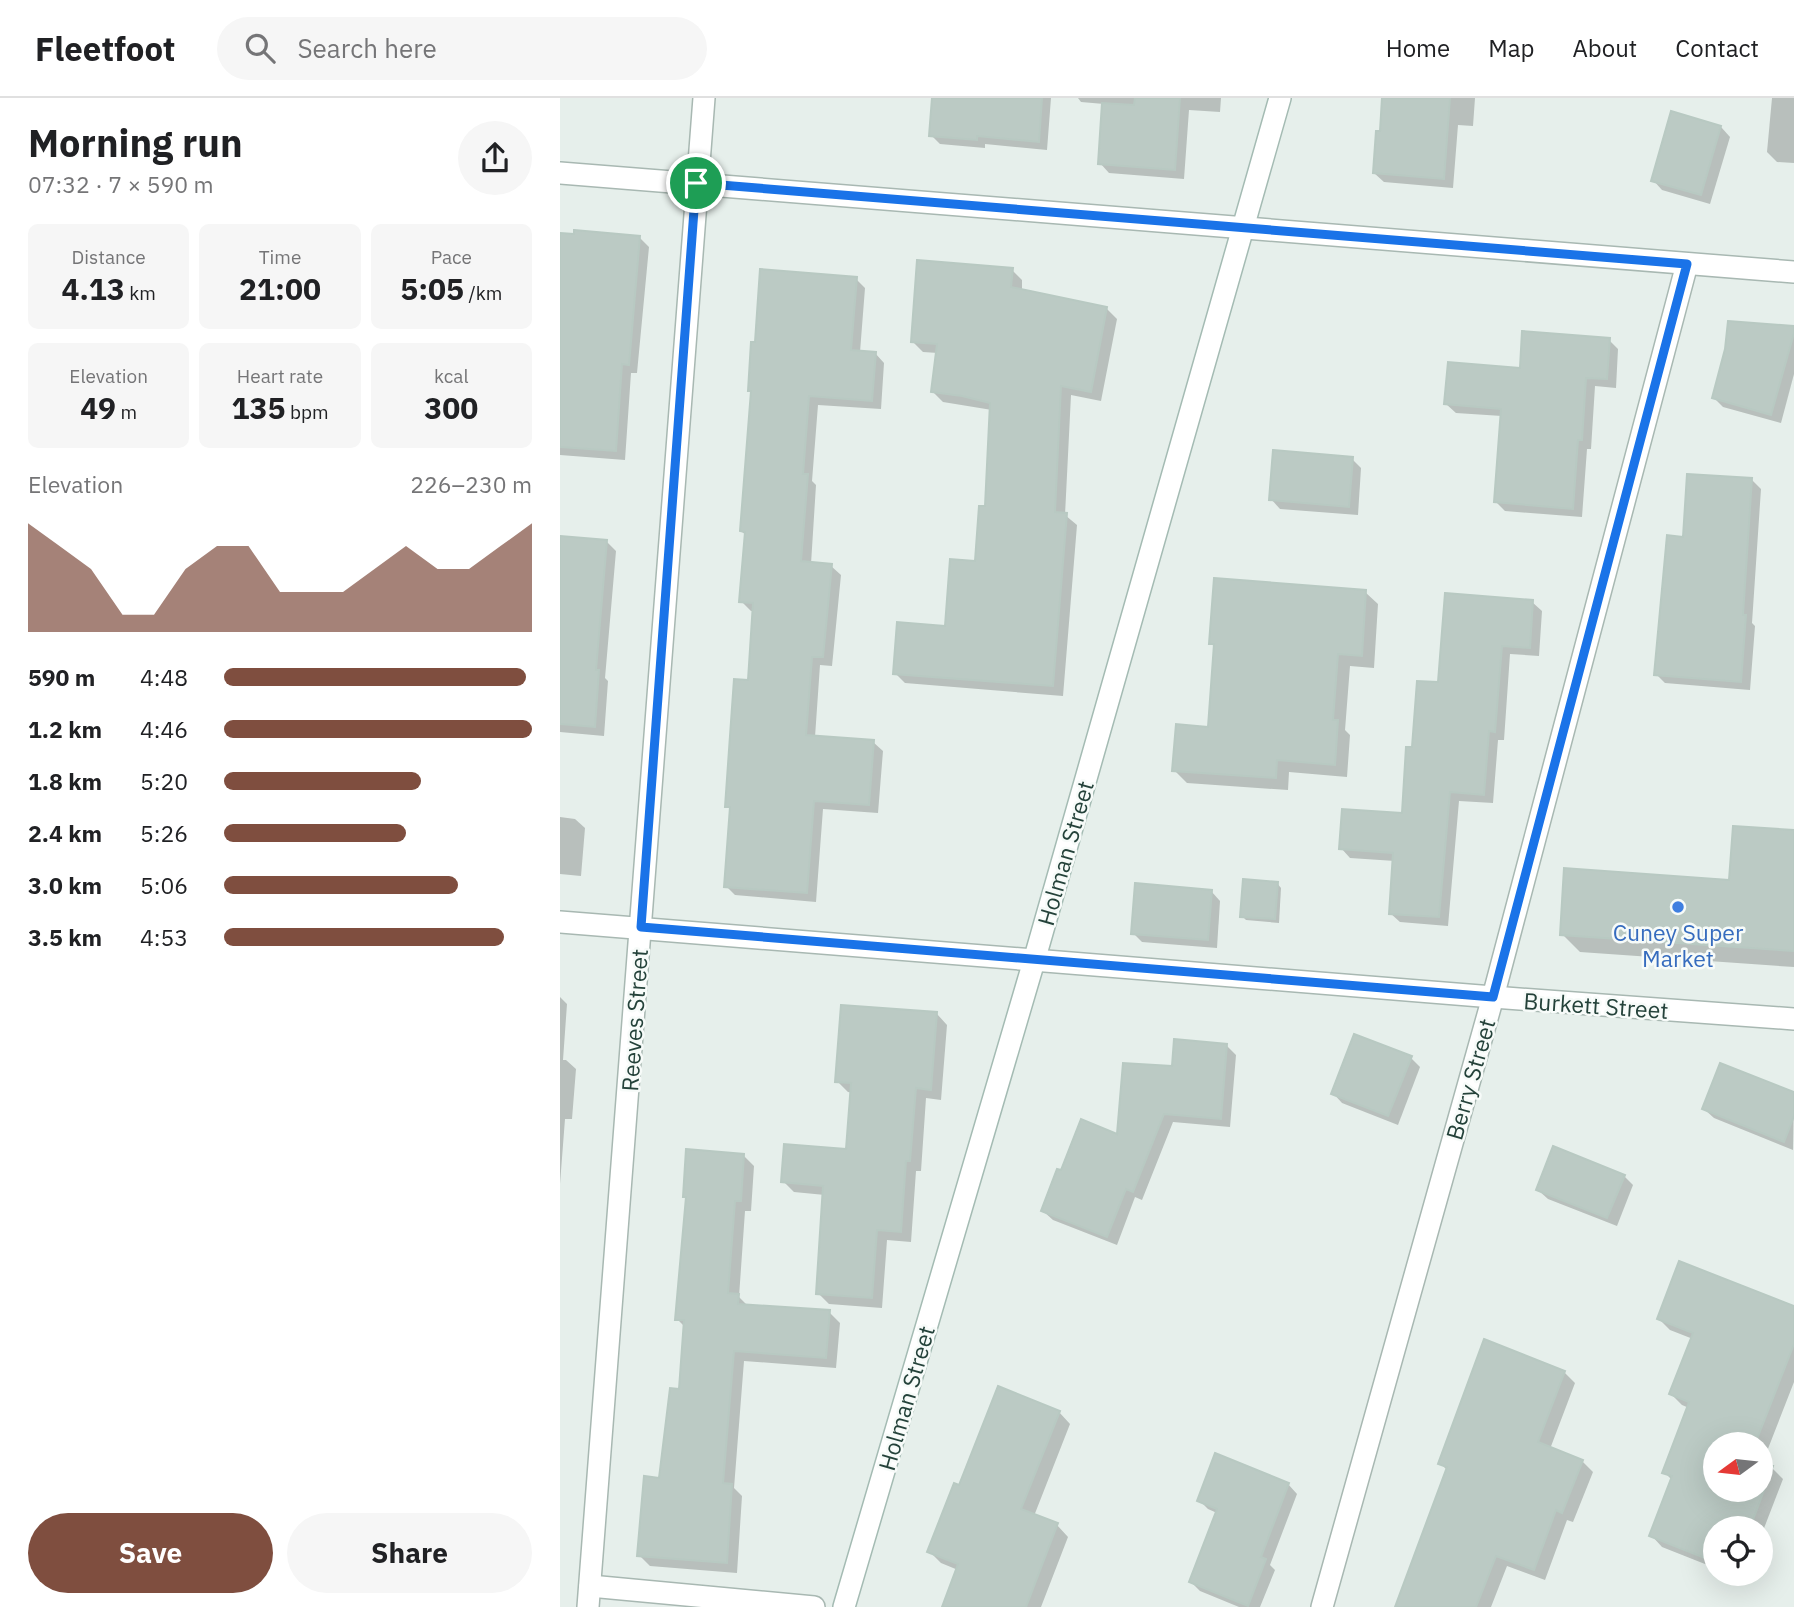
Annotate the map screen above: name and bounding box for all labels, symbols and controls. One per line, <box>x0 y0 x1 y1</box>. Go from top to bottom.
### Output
search box <box>217 17 707 80</box>
text: Fleetfoot <box>35 27 175 70</box>
icon: search <box>241 29 279 67</box>
text: Search here <box>297 31 437 65</box>
text: Home <box>1386 32 1450 64</box>
text: Map <box>1488 32 1534 64</box>
text: About <box>1572 32 1637 64</box>
text: Contact <box>1675 32 1759 64</box>
text: Morning run <box>28 118 243 167</box>
button: share <box>458 121 532 195</box>
pin <box>666 153 726 213</box>
icon: arrive <box>677 164 715 202</box>
text: 07:32 · 7 × 590 m <box>28 169 214 199</box>
text: Distance <box>72 245 146 269</box>
text: Time <box>259 245 301 269</box>
text: Pace <box>431 245 472 269</box>
text: 4.13 <box>61 269 125 308</box>
text: 21:00 <box>239 269 321 308</box>
text: 5:05 <box>400 269 464 308</box>
text: km <box>125 281 156 305</box>
text: /km <box>464 281 502 305</box>
text: Elevation <box>69 364 148 388</box>
text: Heart rate <box>237 364 323 388</box>
text: kcal <box>434 364 469 388</box>
text: 49 <box>80 388 116 427</box>
text: 135 <box>231 388 285 427</box>
text: 300 <box>424 388 478 427</box>
text: m <box>116 400 137 424</box>
text: bpm <box>285 400 329 424</box>
text: Elevation <box>28 469 123 499</box>
text: 226–230 m <box>410 469 532 499</box>
text: 590 m <box>28 662 95 692</box>
text: 4:48 <box>140 662 188 692</box>
text: 1.2 km <box>28 714 102 744</box>
text: 4:46 <box>140 714 188 744</box>
text: 1.8 km <box>28 766 102 796</box>
text: 5:20 <box>140 766 188 796</box>
street label: Holman Street <box>1030 777 1100 929</box>
text: 2.4 km <box>28 818 102 848</box>
text: 5:26 <box>140 818 188 848</box>
text: 3.0 km <box>28 870 102 900</box>
text: 5:06 <box>140 870 188 900</box>
marker: Cuney Super Market <box>1670 899 1686 915</box>
place label: Cuney Super Market <box>1613 917 1744 973</box>
text: 3.5 km <box>28 922 102 952</box>
text: 4:53 <box>140 922 188 952</box>
street label: Reeves Street <box>614 948 654 1092</box>
street label: Burkett Street <box>1522 985 1670 1025</box>
street label: Berry Street <box>1438 1015 1502 1143</box>
street label: Holman Street <box>871 1322 941 1474</box>
north arrow <box>1703 1432 1773 1502</box>
map controls <box>1703 1432 1773 1586</box>
button: Save <box>28 1513 273 1593</box>
button: Share <box>287 1513 532 1593</box>
button: locate <box>1703 1516 1773 1586</box>

